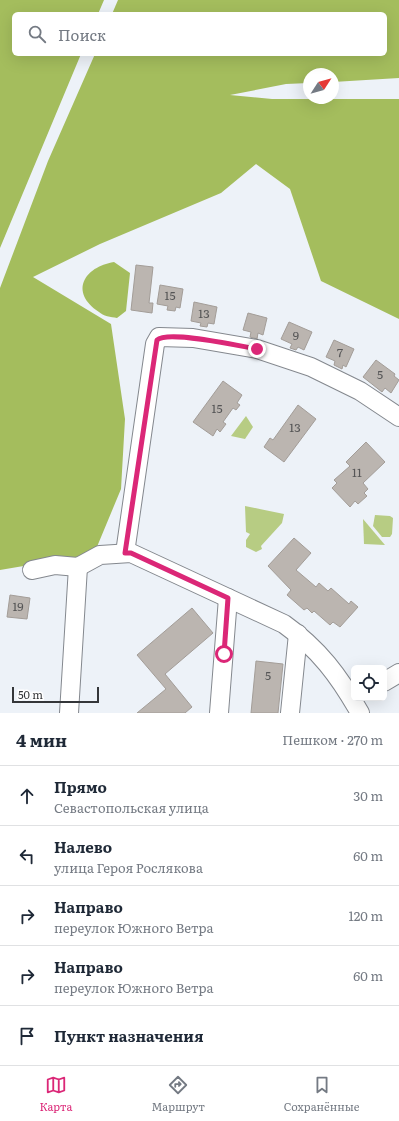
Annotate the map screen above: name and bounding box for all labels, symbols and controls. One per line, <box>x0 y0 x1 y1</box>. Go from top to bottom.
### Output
search box <box>12 12 387 56</box>
icon: search <box>26 23 48 45</box>
text: Поиск <box>58 23 106 46</box>
north arrow <box>303 68 339 104</box>
house number: 15 <box>165 286 175 304</box>
house number: 13 <box>198 304 210 322</box>
house number: 9 <box>293 326 299 344</box>
route end <box>248 340 266 358</box>
house number: 7 <box>337 343 343 361</box>
house number: 5 <box>377 365 383 383</box>
house number: 15 <box>212 399 222 417</box>
house number: 13 <box>289 418 301 436</box>
house number: 11 <box>352 463 362 481</box>
house number: 19 <box>12 597 24 615</box>
route start <box>215 645 233 663</box>
map controls <box>351 665 387 701</box>
button: locate <box>351 665 387 701</box>
house number: 5 <box>265 666 271 684</box>
scale bar <box>12 685 99 704</box>
text: 50 m <box>18 686 43 702</box>
text: 4 мин <box>16 727 67 752</box>
text: Пешком · 270 m <box>282 730 383 749</box>
text: Прямо <box>54 775 107 798</box>
icon: ahead <box>16 785 38 807</box>
text: 30 m <box>353 786 383 805</box>
text: Севастопольская улица <box>54 798 209 817</box>
text: Налево <box>54 835 112 858</box>
icon: left <box>16 845 38 867</box>
text: 60 m <box>353 846 383 865</box>
text: улица Героя Рослякова <box>54 858 203 877</box>
text: Направо <box>54 895 123 918</box>
icon: right <box>16 905 38 927</box>
text: 120 m <box>348 906 383 925</box>
text: переулок Южного Ветра <box>54 918 214 937</box>
text: Направо <box>54 955 123 978</box>
icon: right <box>16 965 38 987</box>
text: 60 m <box>353 966 383 985</box>
text: переулок Южного Ветра <box>54 978 214 997</box>
text: Пункт назначения <box>54 1024 204 1047</box>
icon: arrive <box>16 1025 38 1047</box>
tab: Карта <box>39 1074 72 1114</box>
tab: Маршрут <box>151 1074 205 1114</box>
tab: Сохранённые <box>284 1074 360 1114</box>

